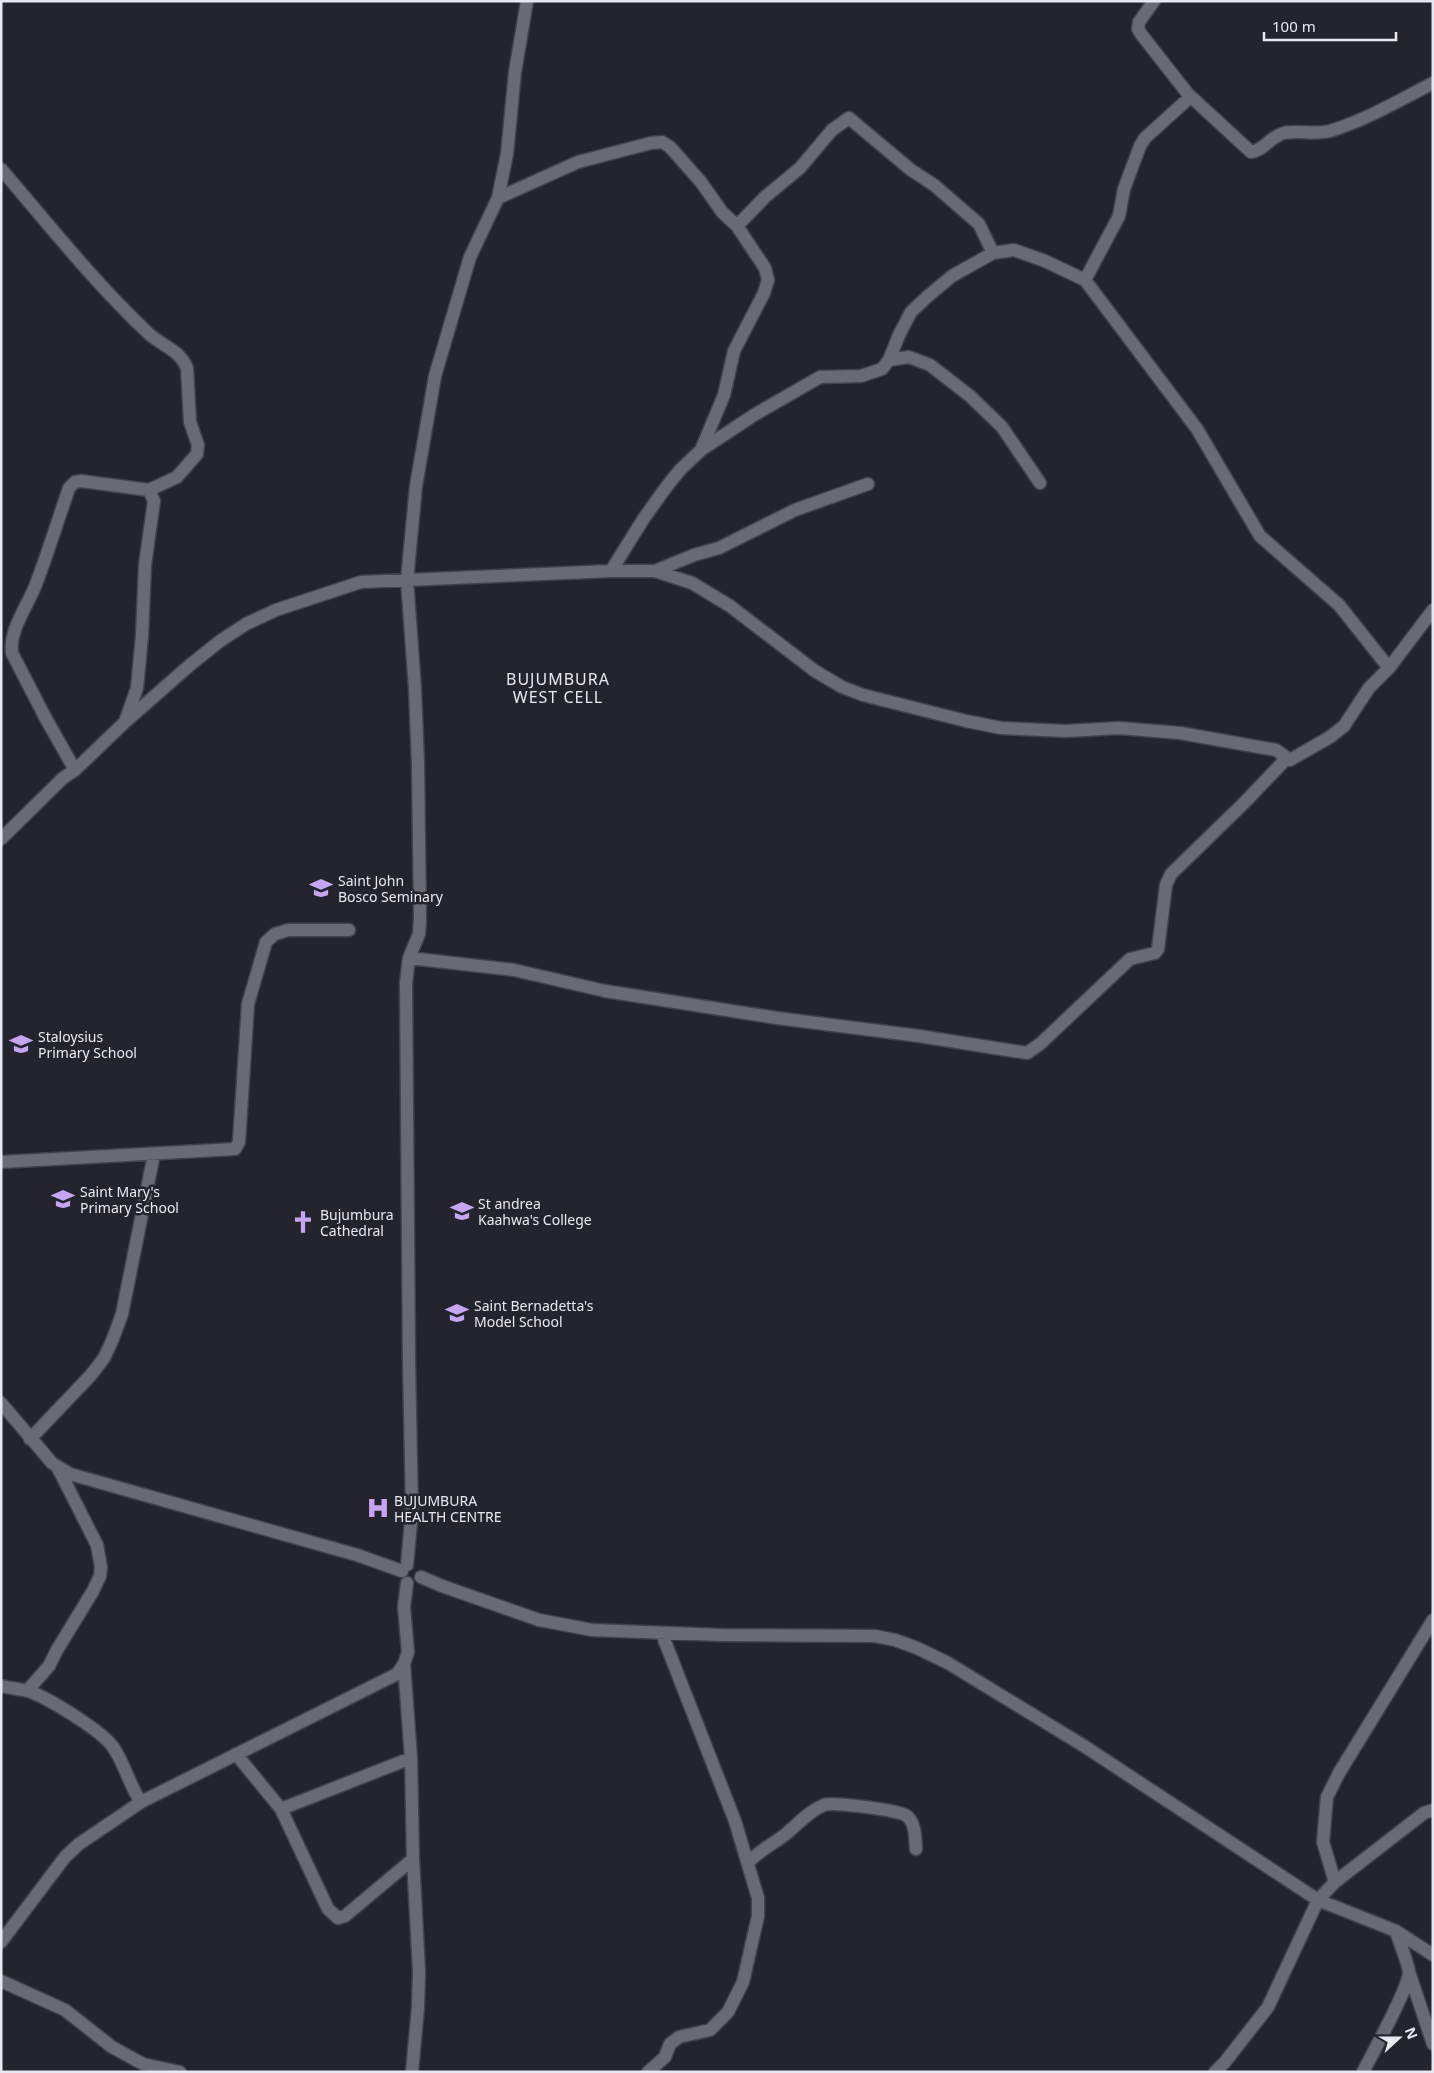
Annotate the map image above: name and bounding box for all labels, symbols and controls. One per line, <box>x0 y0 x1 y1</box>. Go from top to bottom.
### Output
scale bar <box>1264 10 1396 42</box>
text: 100 m <box>1272 16 1316 36</box>
district label: BUJUMBURA WEST CELL <box>506 668 610 708</box>
place label: Saint John Bosco Seminary <box>338 871 444 906</box>
school or university icon: Saint John Bosco Seminary <box>308 875 334 901</box>
place label: Staloysius Primary School <box>38 1027 137 1062</box>
school or university icon: Staloysius Primary School <box>8 1031 34 1057</box>
place label: Saint Mary's Primary School <box>80 1182 179 1217</box>
school or university icon: Saint Mary's Primary School <box>50 1186 76 1212</box>
place label: St andrea Kaahwa's College <box>478 1194 592 1229</box>
school or university icon: St andrea Kaahwa's College <box>449 1198 475 1224</box>
place label: Bujumbura Cathedral <box>320 1205 394 1240</box>
church icon: Bujumbura Cathedral <box>290 1209 316 1235</box>
place label: Saint Bernadetta's Model School <box>474 1296 594 1331</box>
school or university icon: Saint Bernadetta's Model School <box>444 1300 470 1326</box>
place label: BUJUMBURA HEALTH CENTRE <box>394 1491 502 1526</box>
hospital icon: BUJUMBURA HEALTH CENTRE <box>365 1495 391 1521</box>
north arrow <box>1374 2013 1424 2063</box>
text: N <box>1401 2024 1423 2042</box>

